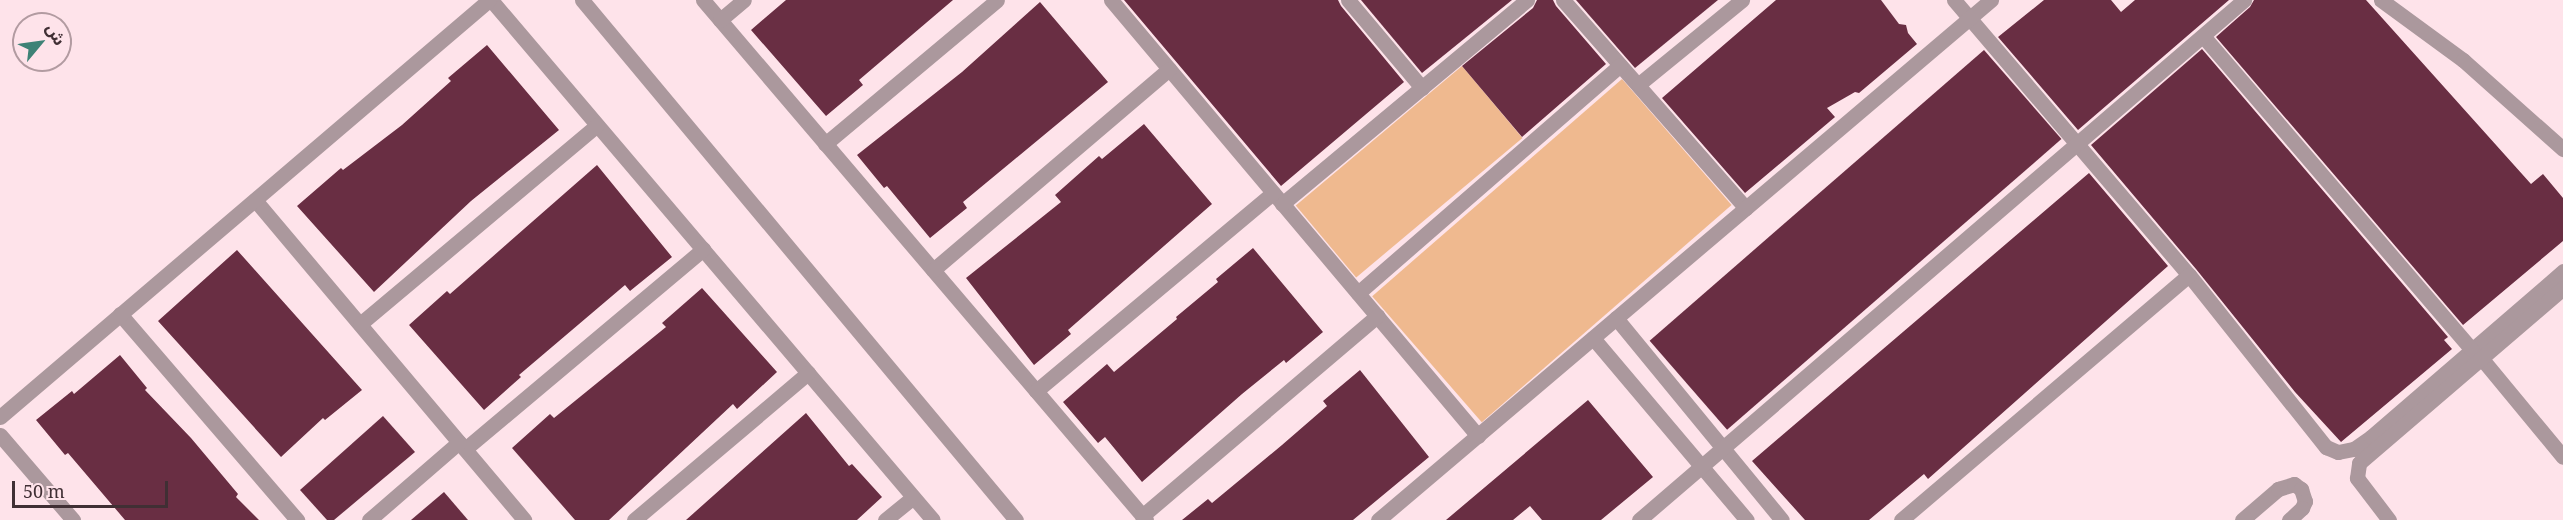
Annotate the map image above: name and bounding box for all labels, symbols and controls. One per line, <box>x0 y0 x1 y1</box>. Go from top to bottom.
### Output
north arrow <box>12 12 72 72</box>
text: ش <box>41 19 71 49</box>
scale bar <box>15 469 171 507</box>
text: 50 m <box>23 479 65 503</box>

